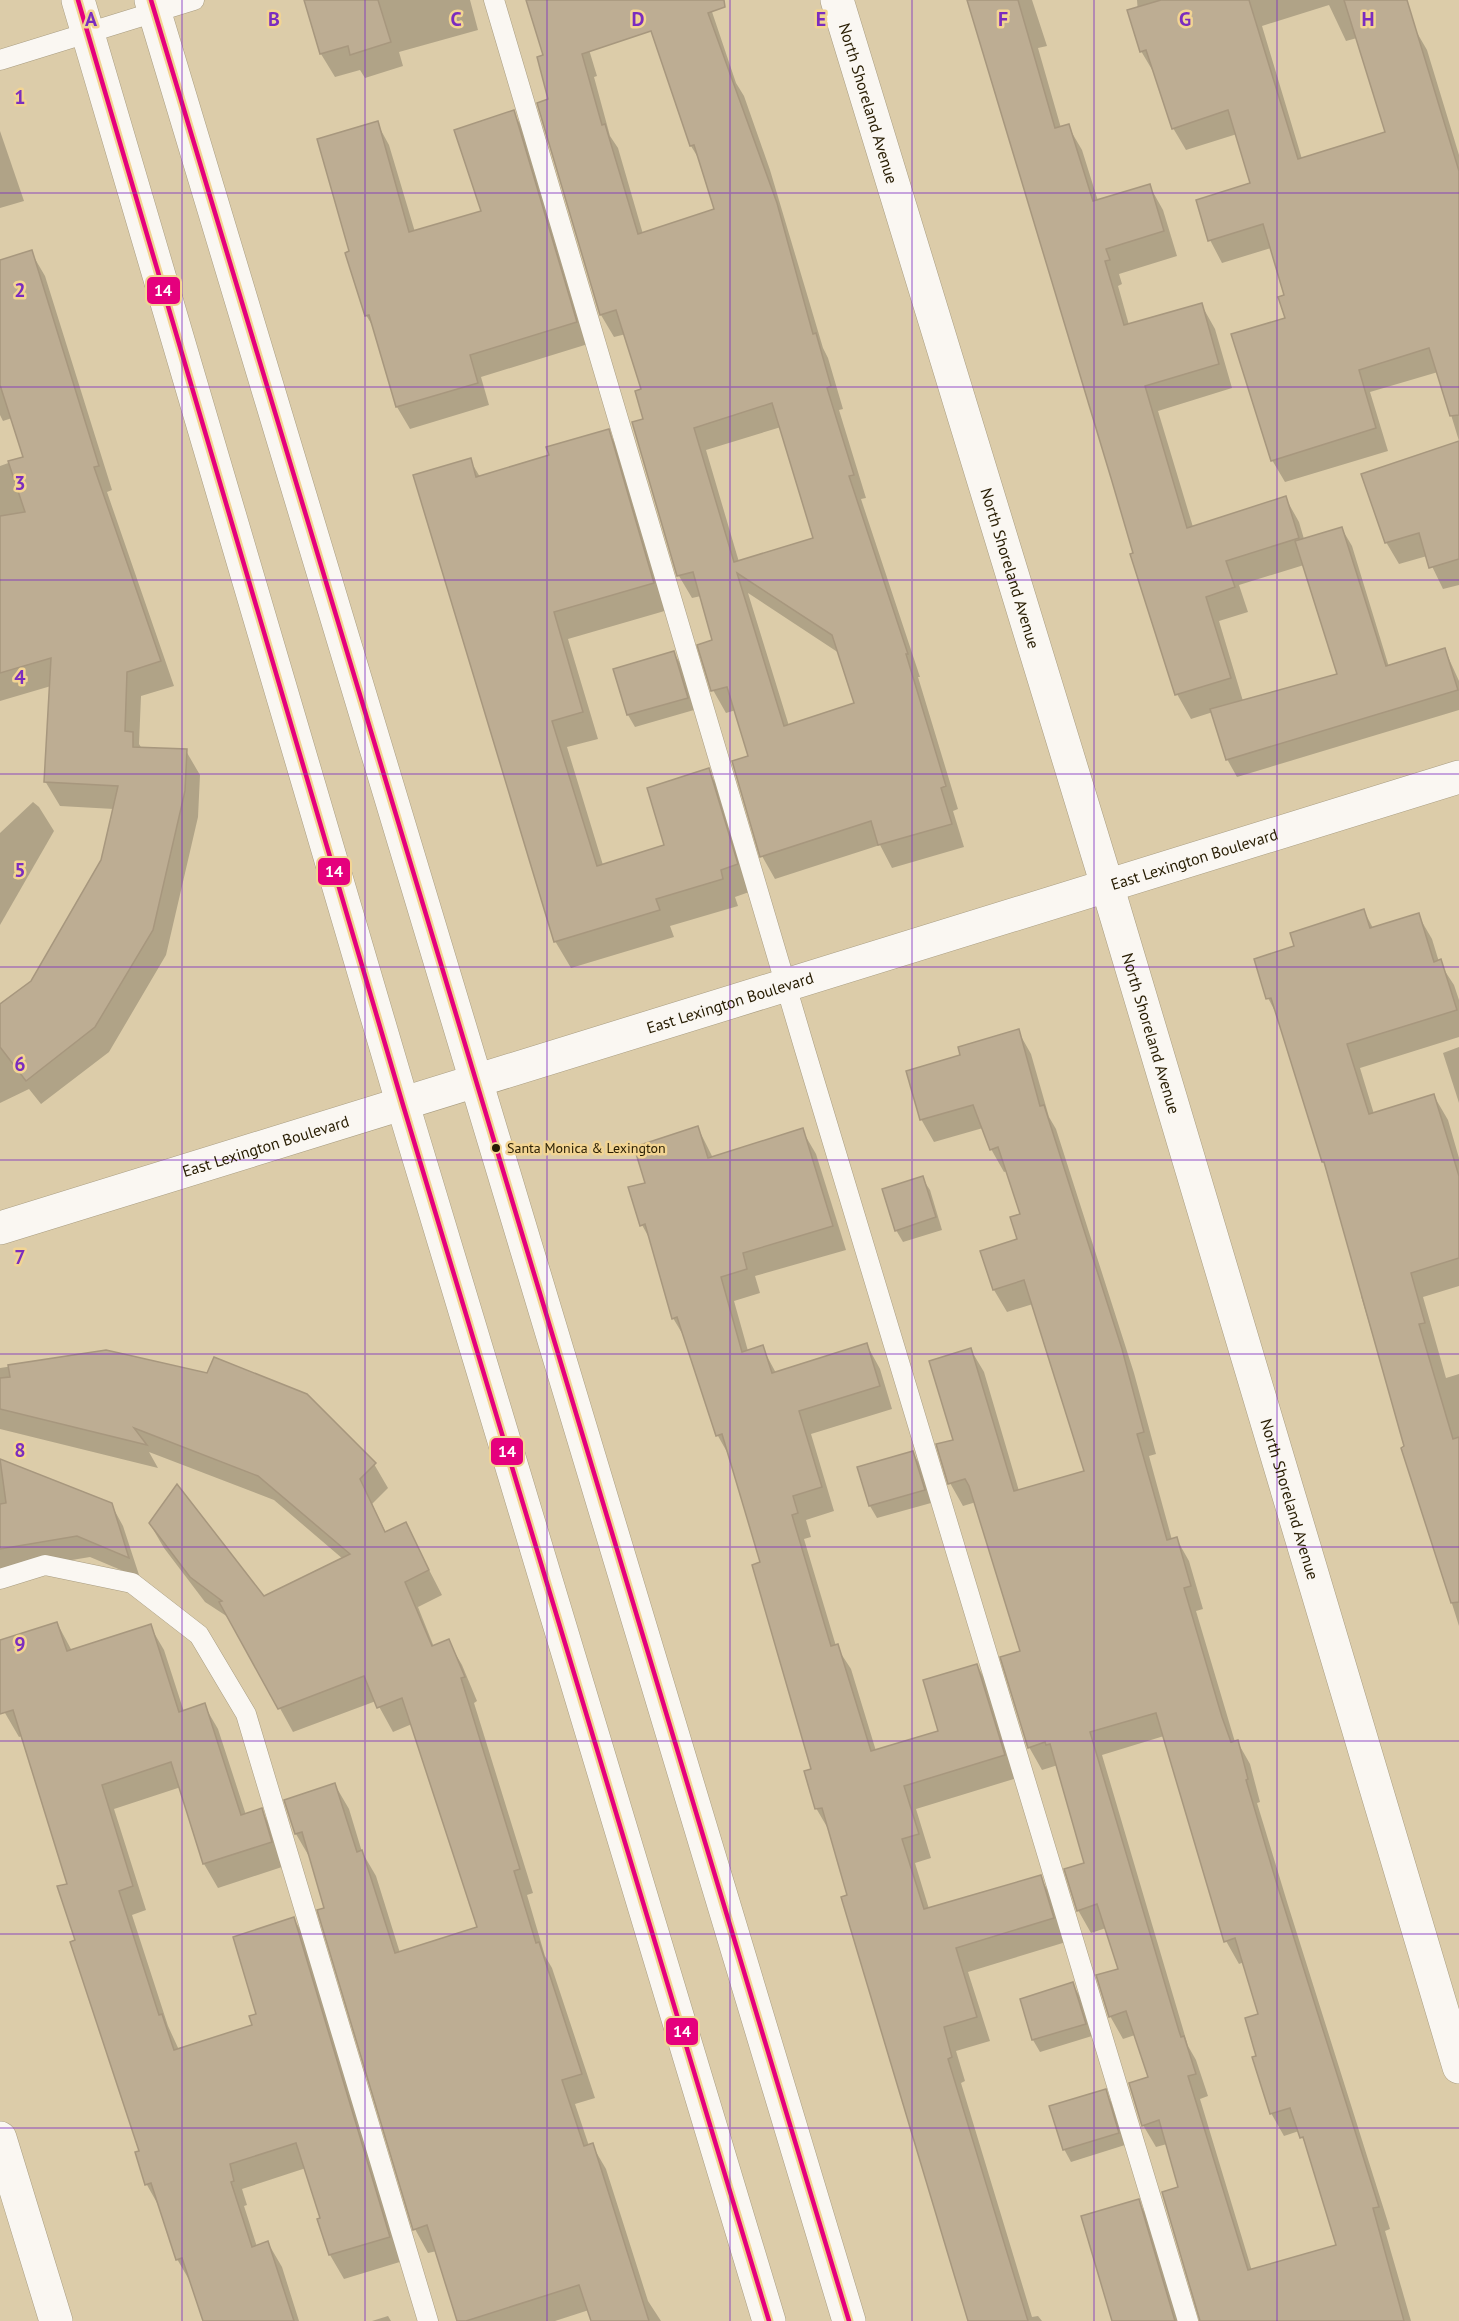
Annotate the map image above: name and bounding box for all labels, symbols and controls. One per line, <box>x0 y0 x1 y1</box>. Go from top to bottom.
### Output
text: A <box>85 6 98 32</box>
text: B <box>268 6 280 32</box>
text: C <box>450 6 462 32</box>
text: D <box>632 6 645 32</box>
text: E <box>816 6 826 32</box>
text: F <box>998 6 1008 32</box>
text: G <box>1179 6 1191 32</box>
text: H <box>1361 6 1375 32</box>
street label: North Shoreland Avenue <box>835 21 902 186</box>
text: 1 <box>14 84 26 110</box>
line badge: 14 <box>146 276 181 305</box>
text: 2 <box>14 277 26 303</box>
text: 14 <box>154 280 172 300</box>
text: 3 <box>14 470 26 496</box>
street label: North Shoreland Avenue <box>976 485 1044 651</box>
text: 4 <box>14 664 26 690</box>
street label: East Lexington Boulevard <box>1108 824 1280 894</box>
text: 5 <box>14 857 26 883</box>
line badge: 14 <box>317 857 351 886</box>
text: 14 <box>325 861 343 881</box>
street label: North Shoreland Avenue <box>1118 950 1185 1116</box>
street label: East Lexington Boulevard <box>644 967 816 1038</box>
text: 6 <box>14 1051 26 1077</box>
street label: East Lexington Boulevard <box>180 1111 351 1181</box>
place label: Santa Monica & Lexington <box>507 1139 666 1157</box>
marker: Santa Monica & Lexington <box>490 1142 502 1154</box>
text: 7 <box>14 1244 26 1270</box>
street label: North Shoreland Avenue <box>1256 1416 1323 1582</box>
text: 8 <box>14 1437 26 1463</box>
line badge: 14 <box>490 1437 524 1466</box>
text: 14 <box>498 1441 516 1461</box>
text: 9 <box>14 1631 26 1657</box>
line badge: 14 <box>665 2017 699 2046</box>
text: 14 <box>673 2021 691 2041</box>

